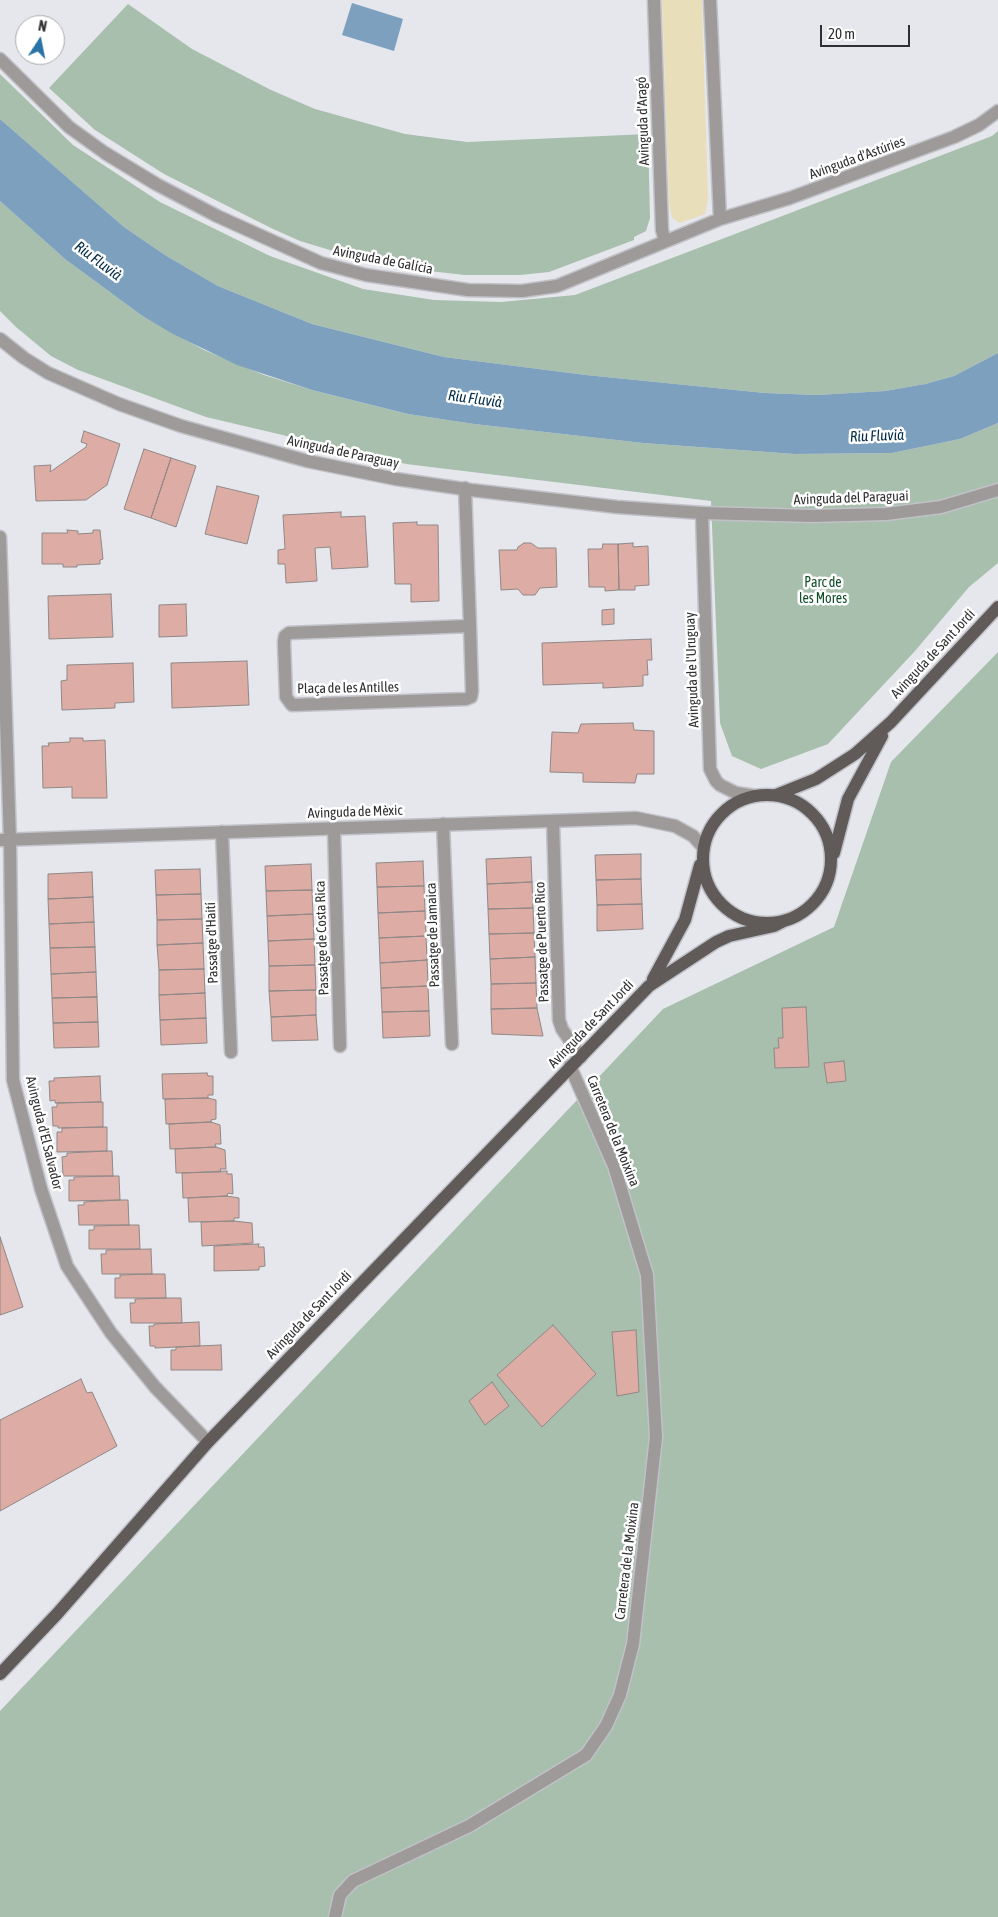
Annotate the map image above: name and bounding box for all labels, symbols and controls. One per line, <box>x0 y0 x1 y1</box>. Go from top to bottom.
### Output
north arrow <box>15 15 65 65</box>
scale bar <box>823 15 913 47</box>
text: N <box>37 18 48 35</box>
text: 20 m <box>828 25 855 42</box>
street label: Avinguda d'Aragó <box>633 76 653 166</box>
street label: Avinguda d'Astúries <box>807 133 907 183</box>
water label: Riu Fluvià <box>71 238 125 284</box>
street label: Avinguda de Galícia <box>332 242 434 278</box>
water label: Riu Fluvià <box>447 386 503 412</box>
water label: Riu Fluvià <box>850 426 904 446</box>
street label: Avinguda de Paraguay <box>286 432 400 472</box>
street label: Avinguda del Paraguai <box>793 488 909 508</box>
park label: Parc de les Mores <box>799 575 847 608</box>
street label: Avinguda de Sant Jordi <box>887 606 979 702</box>
street label: Avinguda de l'Uruguay <box>682 612 702 728</box>
street label: Plaça de les Antilles <box>297 679 399 697</box>
street label: Avinguda de Mèxic <box>307 802 403 822</box>
street label: Passatge de Costa Rica <box>312 880 332 996</box>
street label: Passatge de Puerto Rico <box>531 881 553 1003</box>
street label: Passatge de Jamaica <box>423 882 443 988</box>
street label: Passatge d'Haití <box>202 902 222 984</box>
street label: Avinguda de Sant Jordi <box>545 977 637 1071</box>
street label: Carretera de la Moixina <box>583 1073 643 1189</box>
street label: Avinguda d'El Salvador <box>22 1074 66 1192</box>
street label: Avinguda de Sant Jordi <box>263 1268 355 1362</box>
street label: Carretera de la Moixina <box>611 1501 643 1621</box>

